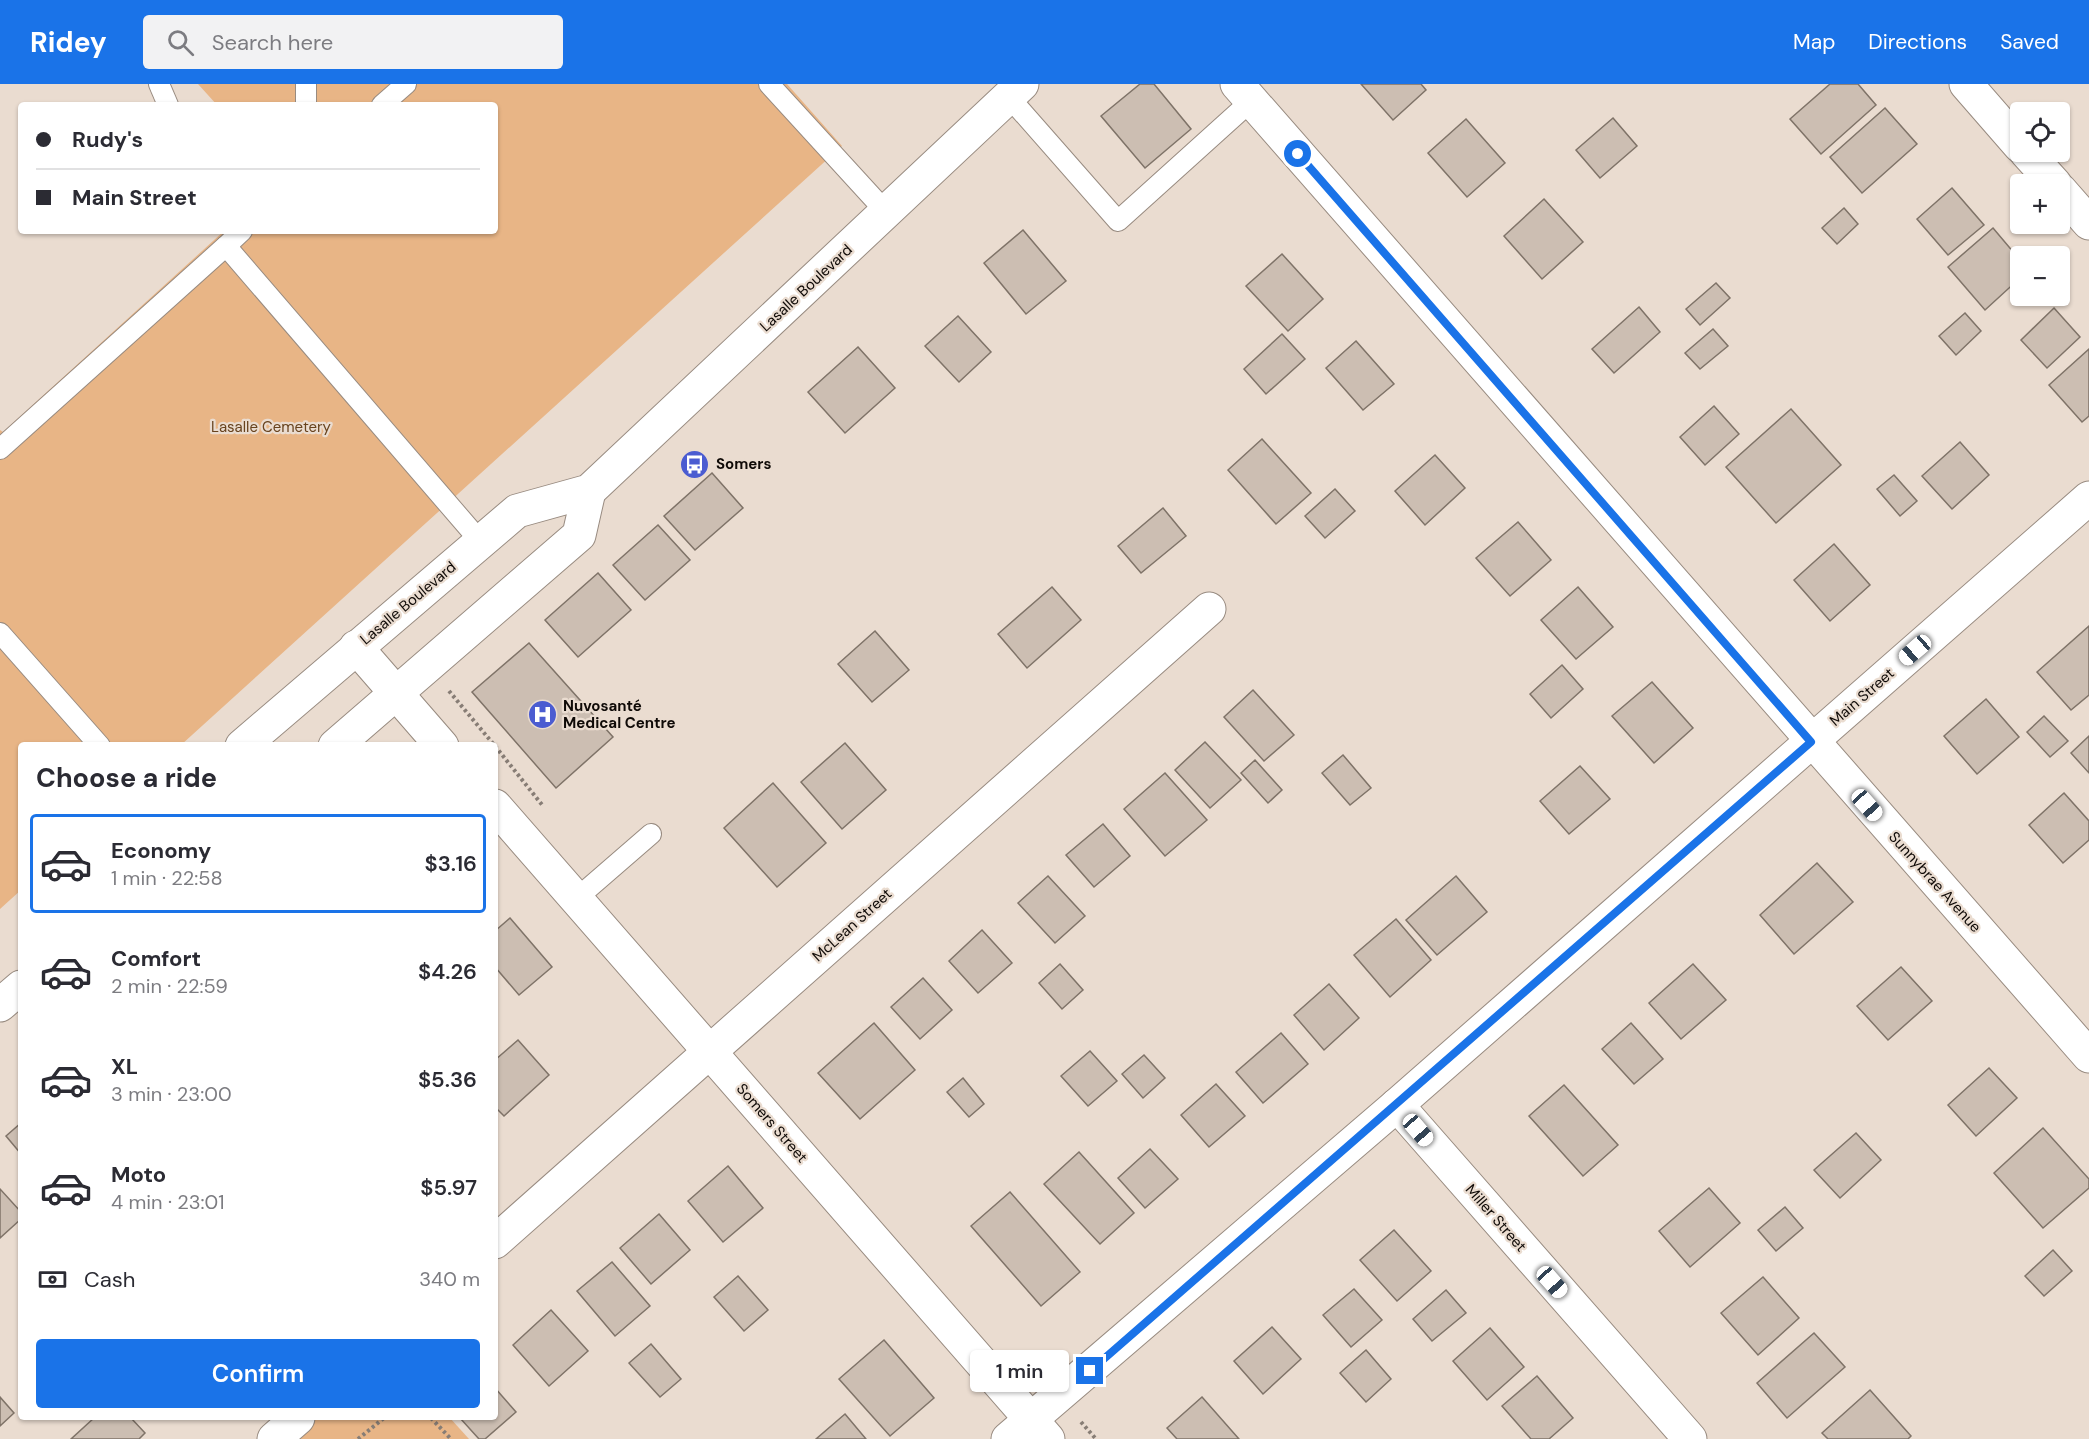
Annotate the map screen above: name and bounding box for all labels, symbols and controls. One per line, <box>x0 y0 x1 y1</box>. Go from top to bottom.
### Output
search box <box>143 15 563 69</box>
text: Ridey <box>30 24 107 61</box>
icon: search <box>164 26 197 59</box>
text: Search here <box>212 28 333 57</box>
text: Map <box>1793 28 1835 56</box>
text: Directions <box>1868 28 1967 56</box>
text: Saved <box>2000 28 2059 56</box>
map controls <box>2010 102 2070 306</box>
button: locate <box>2010 102 2070 162</box>
text: Rudy's <box>72 125 143 154</box>
route start <box>1284 140 1311 167</box>
button: + <box>2010 174 2070 234</box>
text: Main Street <box>72 183 197 212</box>
street label: Lasalle Boulevard <box>756 240 856 336</box>
button: − <box>2010 246 2070 306</box>
park label: Lasalle Cemetery <box>211 417 332 437</box>
bus stop icon: Somers <box>679 448 711 480</box>
place label: Somers <box>716 454 771 474</box>
street label: Lasalle Boulevard <box>356 557 460 649</box>
car <box>1896 631 1934 669</box>
street label: Main Street <box>1825 663 1899 731</box>
place label: Nuvosanté Medical Centre <box>563 696 676 733</box>
hospital icon: Nuvosanté Medical Centre <box>526 699 558 731</box>
text: Choose a ride <box>36 760 217 795</box>
car <box>1848 786 1886 824</box>
street label: Sunnybrae Avenue <box>1884 827 1986 937</box>
text: Economy <box>111 836 211 865</box>
icon: car <box>39 837 93 891</box>
text: $3.16 <box>425 849 477 878</box>
text: 1 min · 22:58 <box>111 865 223 891</box>
street label: McLean Street <box>808 884 896 966</box>
text: Comfort <box>111 944 201 973</box>
icon: car <box>39 945 93 999</box>
text: $4.26 <box>418 957 477 986</box>
text: 2 min · 22:59 <box>111 973 228 999</box>
text: XL <box>111 1052 138 1081</box>
icon: car <box>39 1053 93 1107</box>
text: $5.36 <box>418 1065 477 1094</box>
street label: Somers Street <box>732 1079 812 1167</box>
text: 3 min · 23:00 <box>111 1081 232 1107</box>
car <box>1399 1111 1437 1149</box>
text: Moto <box>111 1160 166 1189</box>
icon: car <box>39 1161 93 1215</box>
text: $5.97 <box>420 1173 477 1202</box>
street label: Miller Street <box>1461 1180 1531 1256</box>
text: 4 min · 23:01 <box>111 1189 224 1215</box>
icon: cash <box>36 1263 69 1296</box>
car <box>1533 1263 1571 1301</box>
text: Cash <box>84 1265 135 1294</box>
text: 340 m <box>419 1266 480 1292</box>
button: Confirm <box>36 1339 480 1408</box>
callout: 1 min <box>970 1350 1069 1392</box>
route end <box>1076 1357 1103 1384</box>
text: 1 min <box>996 1358 1043 1384</box>

